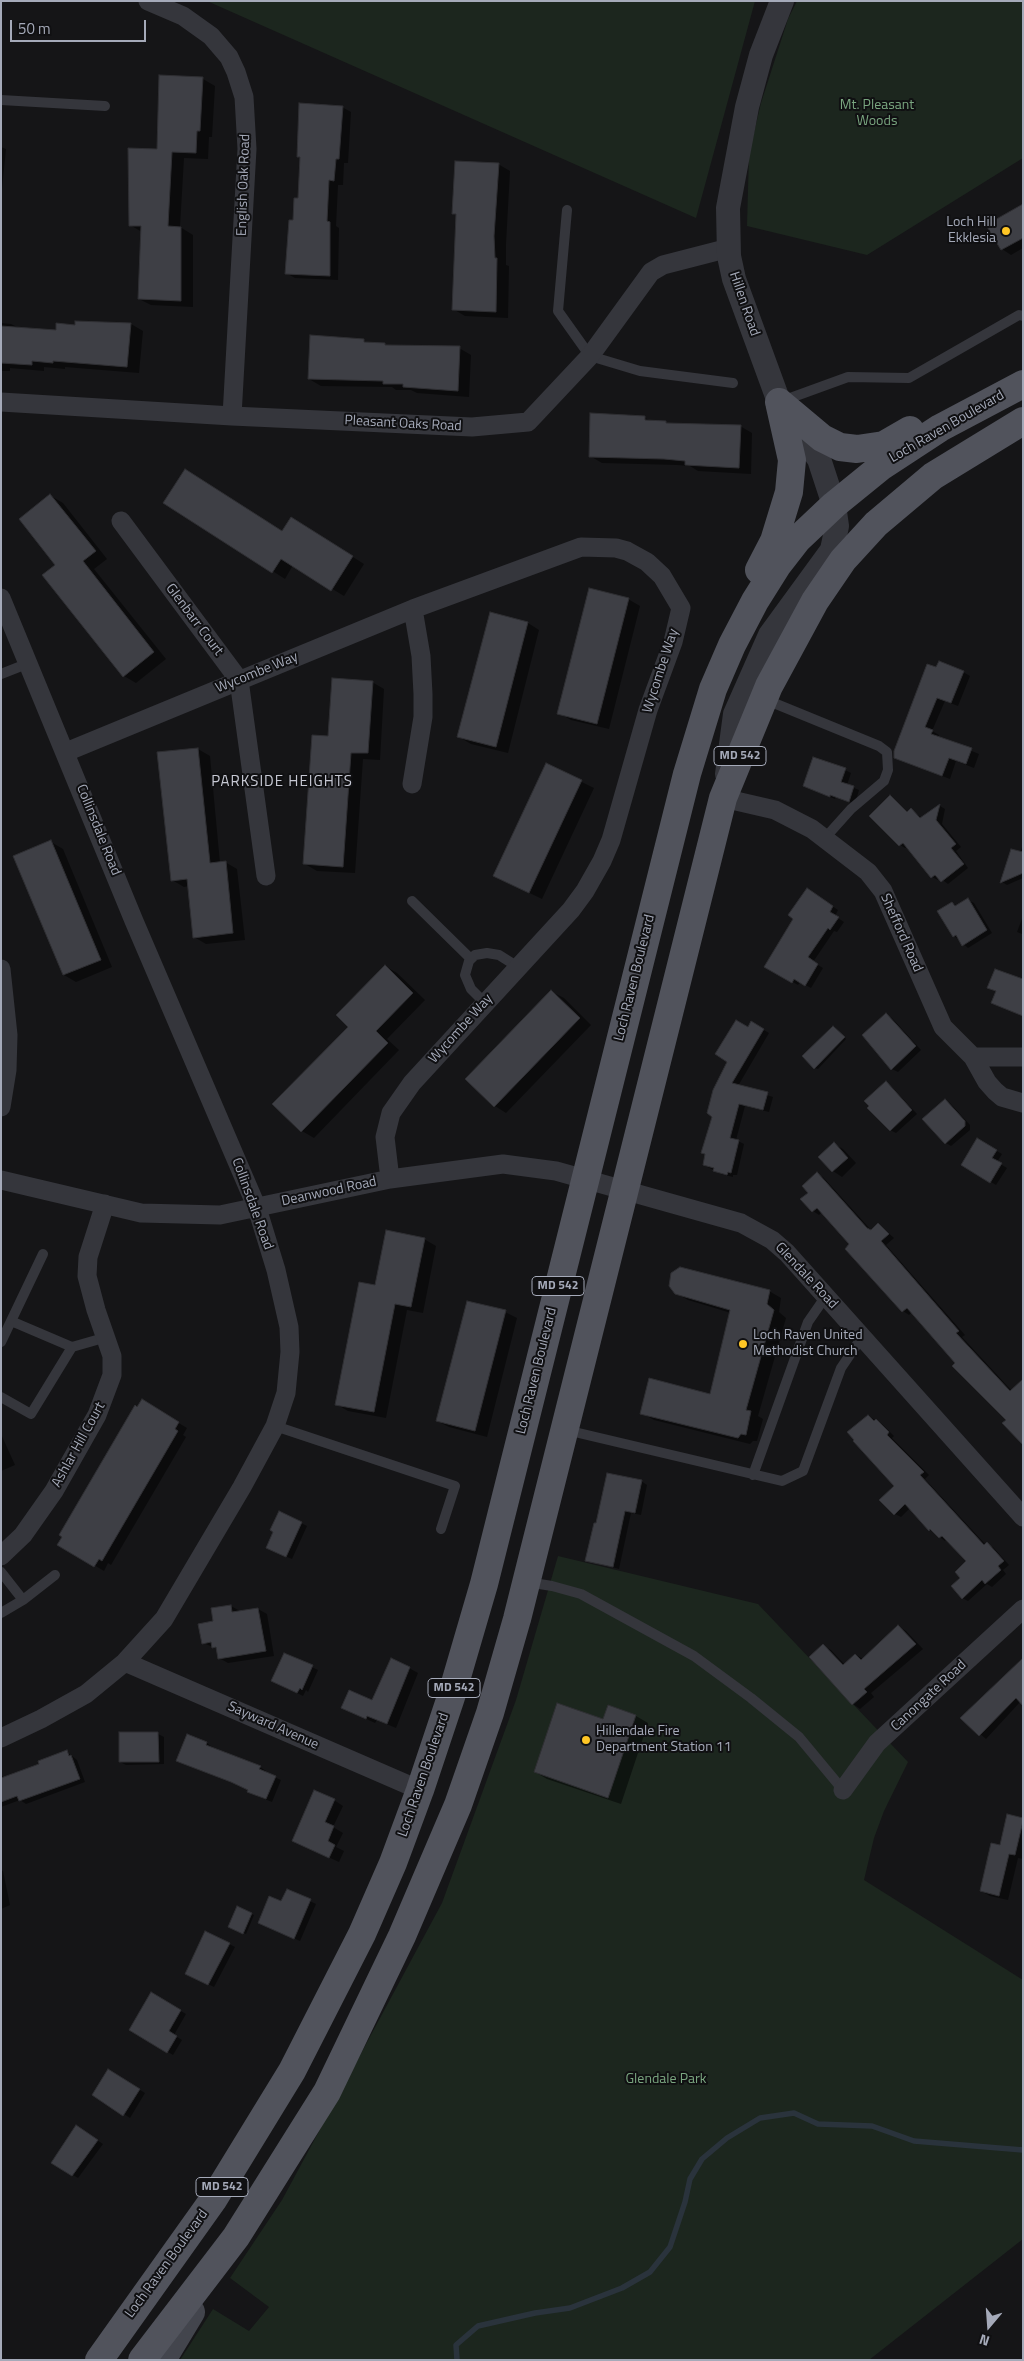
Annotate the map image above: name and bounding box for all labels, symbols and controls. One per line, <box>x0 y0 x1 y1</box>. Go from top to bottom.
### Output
scale bar <box>12 10 149 42</box>
text: 50 m <box>18 17 51 40</box>
park label: Mt. Pleasant Woods <box>840 98 914 130</box>
street label: English Oak Road <box>234 134 254 236</box>
place label: Loch Hill Ekklesia <box>946 215 996 248</box>
marker: Loch Hill Ekklesia <box>1000 225 1012 237</box>
street label: Hillen Road <box>725 270 763 338</box>
street label: Loch Raven Boulevard <box>887 387 1007 467</box>
street label: Pleasant Oaks Road <box>344 413 462 435</box>
street label: Glenbarr Court <box>162 581 226 659</box>
street label: Wycombe Way <box>639 627 683 715</box>
street label: Wycombe Way <box>213 649 301 697</box>
road number: MD 542 <box>714 746 766 766</box>
district label: PARKSIDE HEIGHTS <box>209 773 355 791</box>
street label: Collinsdale Road <box>72 782 124 878</box>
street label: Shefford Road <box>876 891 926 975</box>
street label: Loch Raven Boulevard <box>611 913 659 1043</box>
street label: Wycombe Way <box>425 991 497 1067</box>
street label: Collinsdale Road <box>228 1156 276 1252</box>
street label: Deanwood Road <box>280 1174 378 1210</box>
street label: Glendale Road <box>771 1239 841 1313</box>
road number: MD 542 <box>532 1276 584 1295</box>
street label: Loch Raven Boulevard <box>513 1306 561 1436</box>
place label: Loch Raven United Methodist Church <box>753 1328 863 1360</box>
marker: Loch Raven United Methodist Church <box>737 1338 749 1350</box>
street label: Ashlar Hill Court <box>49 1400 109 1490</box>
street label: Canongate Road <box>888 1657 970 1735</box>
road number: MD 542 <box>428 1679 480 1698</box>
street label: Sayward Avenue <box>225 1698 321 1754</box>
street label: Loch Raven Boulevard <box>395 1711 453 1839</box>
place label: Hillendale Fire Department Station 11 <box>596 1724 732 1756</box>
marker: Hillendale Fire Department Station 11 <box>580 1734 592 1746</box>
park label: Glendale Park <box>625 2072 707 2088</box>
road number: MD 542 <box>196 2178 248 2196</box>
street label: Loch Raven Boulevard <box>122 2207 212 2321</box>
north arrow <box>964 2301 1014 2351</box>
text: N <box>976 2329 992 2352</box>

